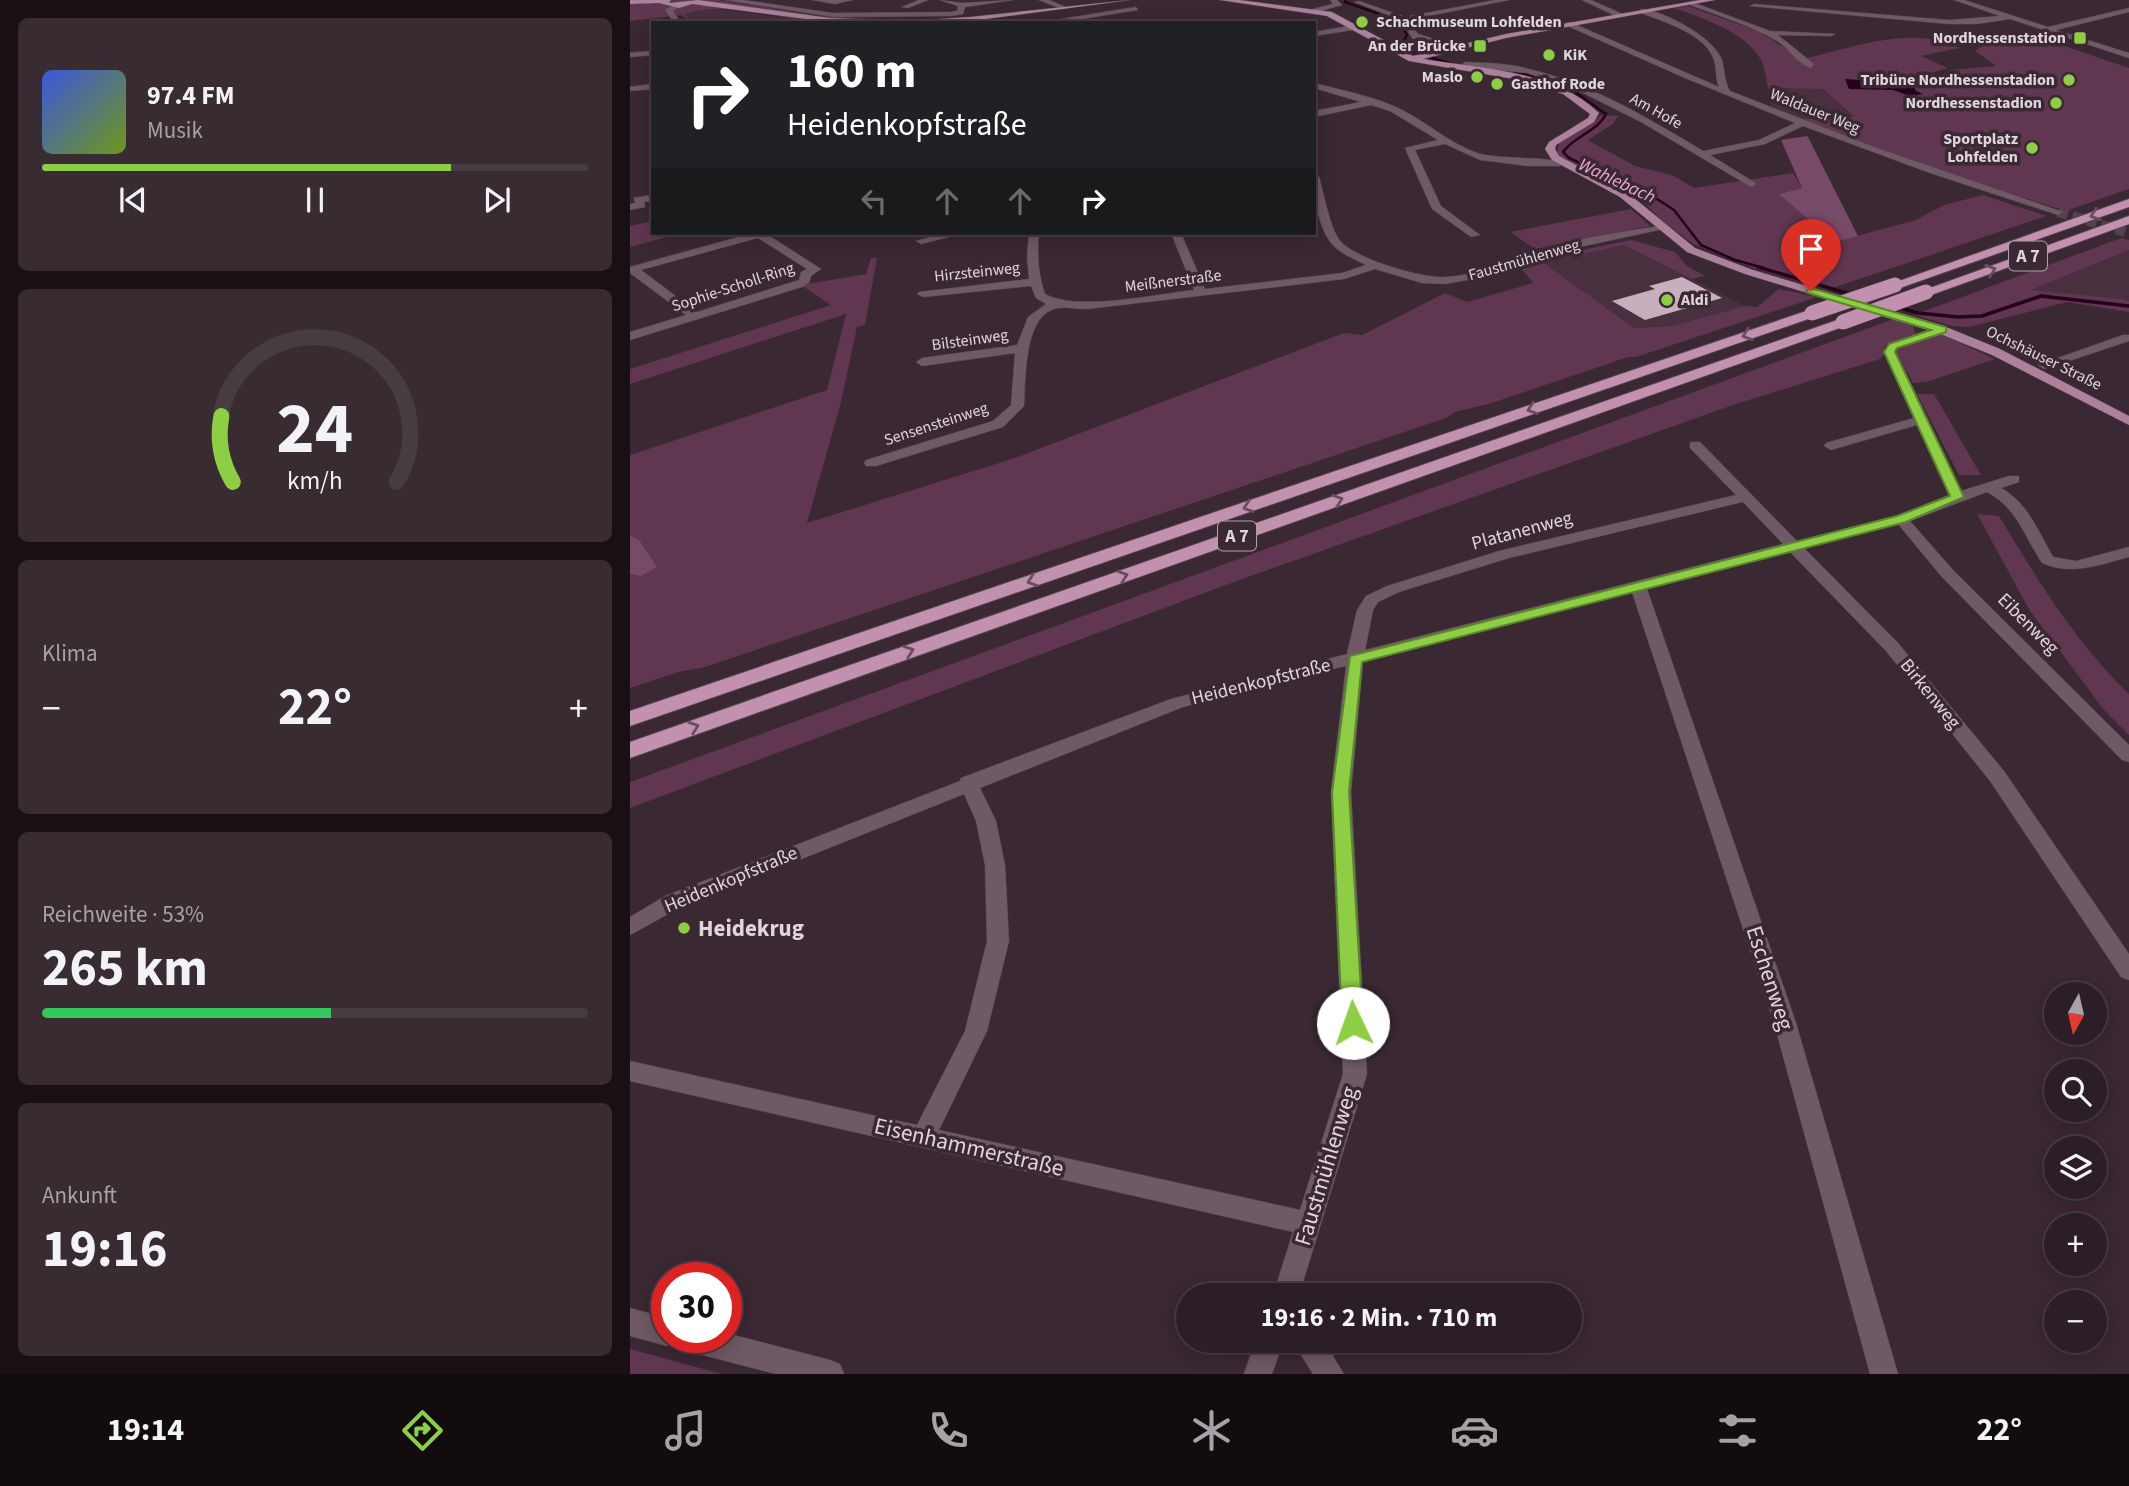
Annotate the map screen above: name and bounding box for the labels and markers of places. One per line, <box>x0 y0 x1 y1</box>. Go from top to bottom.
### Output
place label: Schachmuseum Lohfelden <box>1376 11 1562 33</box>
marker: Schachmuseum Lohfelden <box>1354 14 1370 30</box>
place label: Nordhessenstation <box>1933 27 2066 49</box>
marker: Nordhessenstation <box>2072 30 2088 46</box>
place label: An der Brücke <box>1367 35 1466 57</box>
marker: An der Brücke <box>1472 38 1488 54</box>
place label: KiK <box>1563 44 1587 66</box>
marker: KiK <box>1541 47 1557 63</box>
place label: Maslo <box>1422 66 1463 88</box>
marker: Maslo <box>1469 69 1485 85</box>
place label: Tribüne Nordhessenstadion <box>1861 69 2055 91</box>
marker: Tribüne Nordhessenstadion <box>2061 72 2077 88</box>
place label: Gasthof Rode <box>1511 73 1605 95</box>
marker: Gasthof Rode <box>1489 76 1505 92</box>
place label: Nordhessenstadion <box>1905 92 2042 114</box>
marker: Nordhessenstadion <box>2048 95 2064 111</box>
place label: Sportplatz Lohfelden <box>1943 128 2018 168</box>
marker: Sportplatz Lohfelden <box>2024 140 2040 156</box>
pin <box>1781 219 1841 291</box>
place label: Aldi <box>1680 289 1708 311</box>
marker: Aldi <box>1659 292 1675 308</box>
place label: Heidekrug <box>698 912 804 945</box>
marker: Heidekrug <box>676 920 692 936</box>

